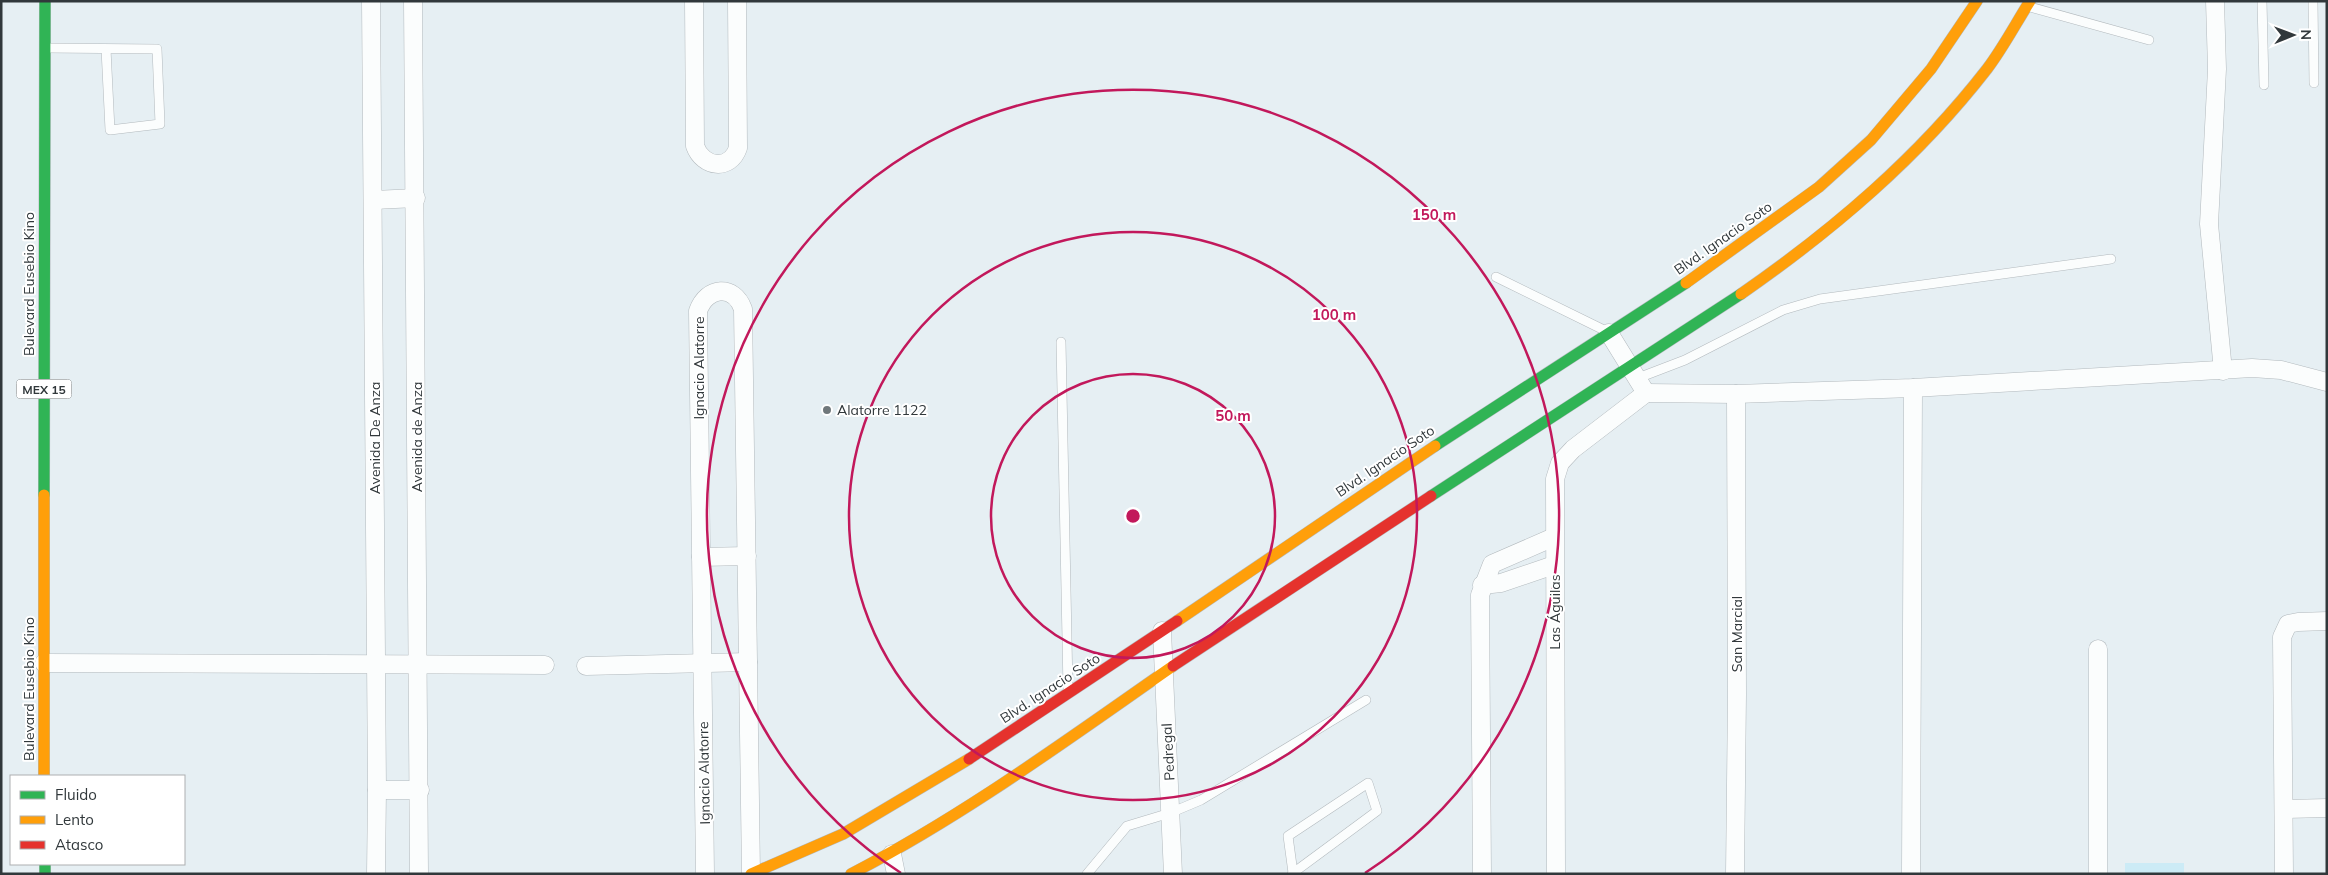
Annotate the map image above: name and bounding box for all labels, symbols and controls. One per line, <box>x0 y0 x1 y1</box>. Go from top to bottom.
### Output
north arrow <box>2268 10 2318 60</box>
text: N <box>2297 29 2315 40</box>
street label: Blvd. Ignacio Soto <box>1671 198 1775 278</box>
text: 150 m <box>1412 205 1456 224</box>
street label: Bulevard Eusebio Kino <box>20 212 38 356</box>
text: 100 m <box>1312 305 1356 324</box>
street label: Ignacio Alatorre <box>690 316 708 420</box>
road number: MEX 15 <box>17 379 72 398</box>
street label: Avenida De Anza <box>366 382 384 494</box>
street label: Avenida de Anza <box>408 382 426 492</box>
place label: Alatorre 1122 <box>837 401 927 419</box>
marker: Alatorre 1122 <box>821 404 833 416</box>
text: 50 m <box>1215 406 1251 425</box>
street label: Blvd. Ignacio Soto <box>1332 421 1438 501</box>
centre of rings <box>1124 507 1142 525</box>
street label: Las Águilas <box>1546 574 1564 650</box>
street label: San Marcial <box>1728 596 1746 672</box>
street label: Bulevard Eusebio Kino <box>20 617 38 761</box>
street label: Blvd. Ignacio Soto <box>997 649 1103 727</box>
street label: Ignacio Alatorre <box>694 721 714 825</box>
street label: Pedregal <box>1158 723 1178 781</box>
legend <box>10 775 185 865</box>
text: Fluido <box>55 785 97 804</box>
text: Lento <box>55 810 94 829</box>
text: Atasco <box>55 835 103 854</box>

